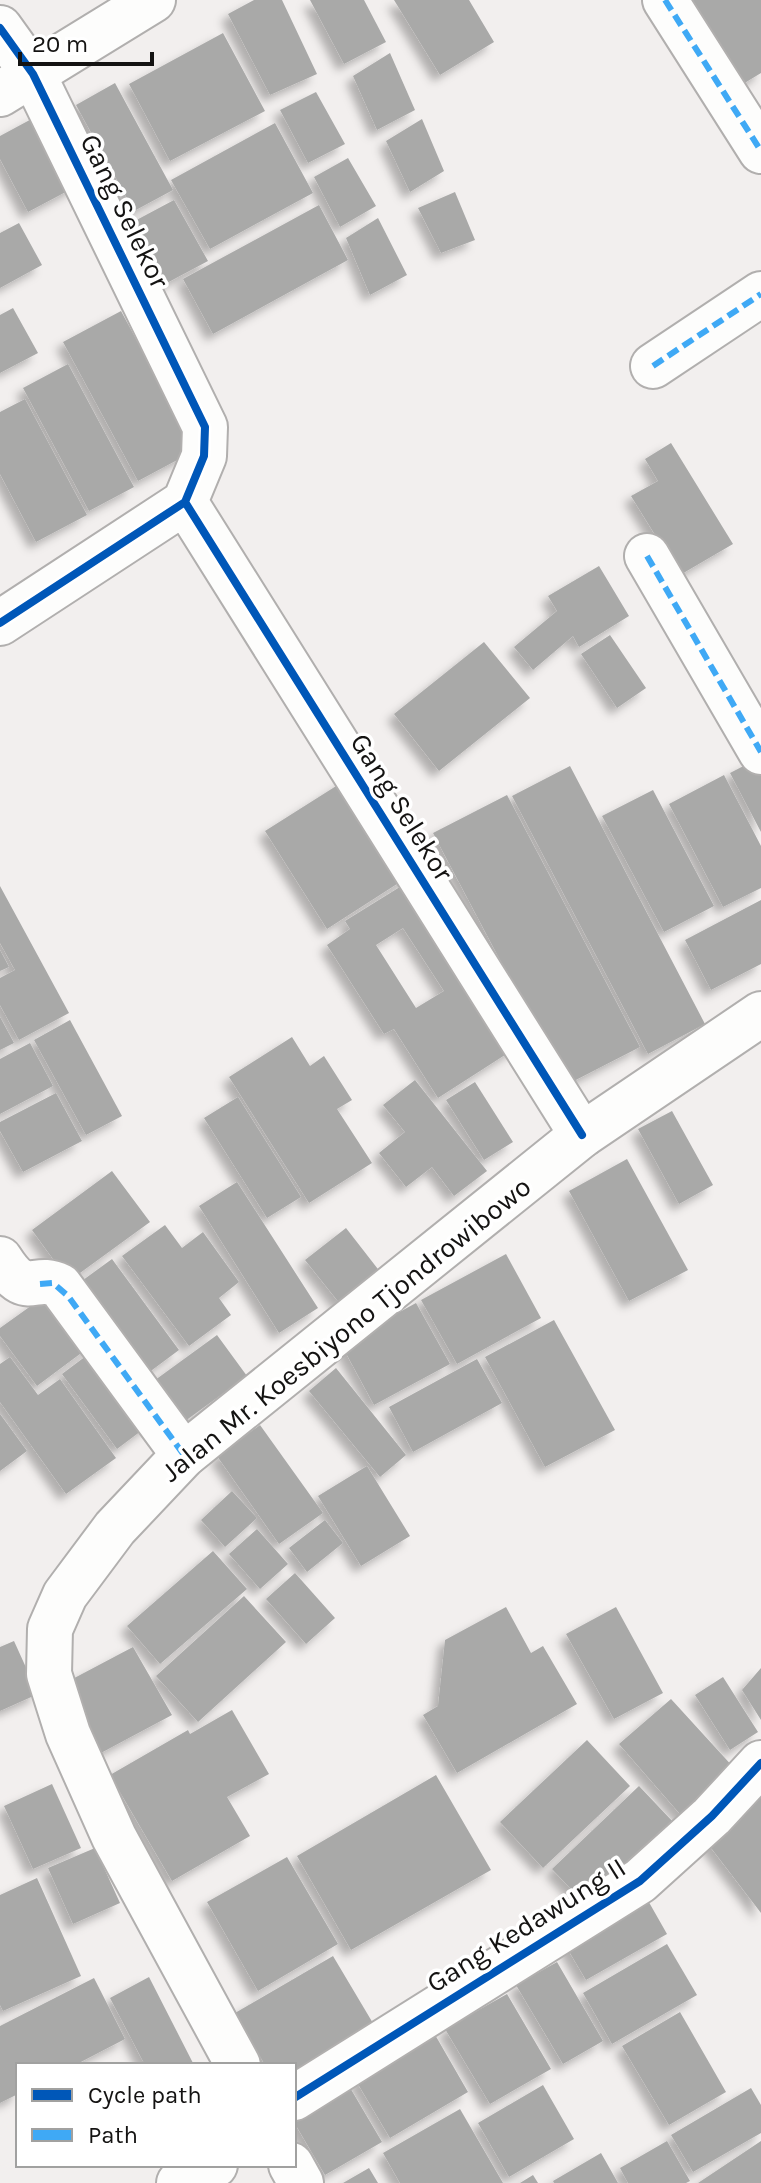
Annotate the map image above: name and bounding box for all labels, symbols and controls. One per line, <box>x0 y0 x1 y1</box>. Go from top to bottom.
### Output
scale bar <box>20 16 152 66</box>
text: 20 m <box>32 30 88 58</box>
street label: Gang Selekor <box>73 128 177 294</box>
street label: Gang Selekor <box>344 727 461 888</box>
street label: Jalan Mr. Koesbiyono Tjondrowibowo <box>155 1170 537 1488</box>
street label: Gang Kedawung II <box>420 1850 632 2000</box>
legend <box>16 2063 296 2167</box>
text: Cycle path <box>88 2081 202 2109</box>
text: Path <box>88 2121 138 2149</box>

